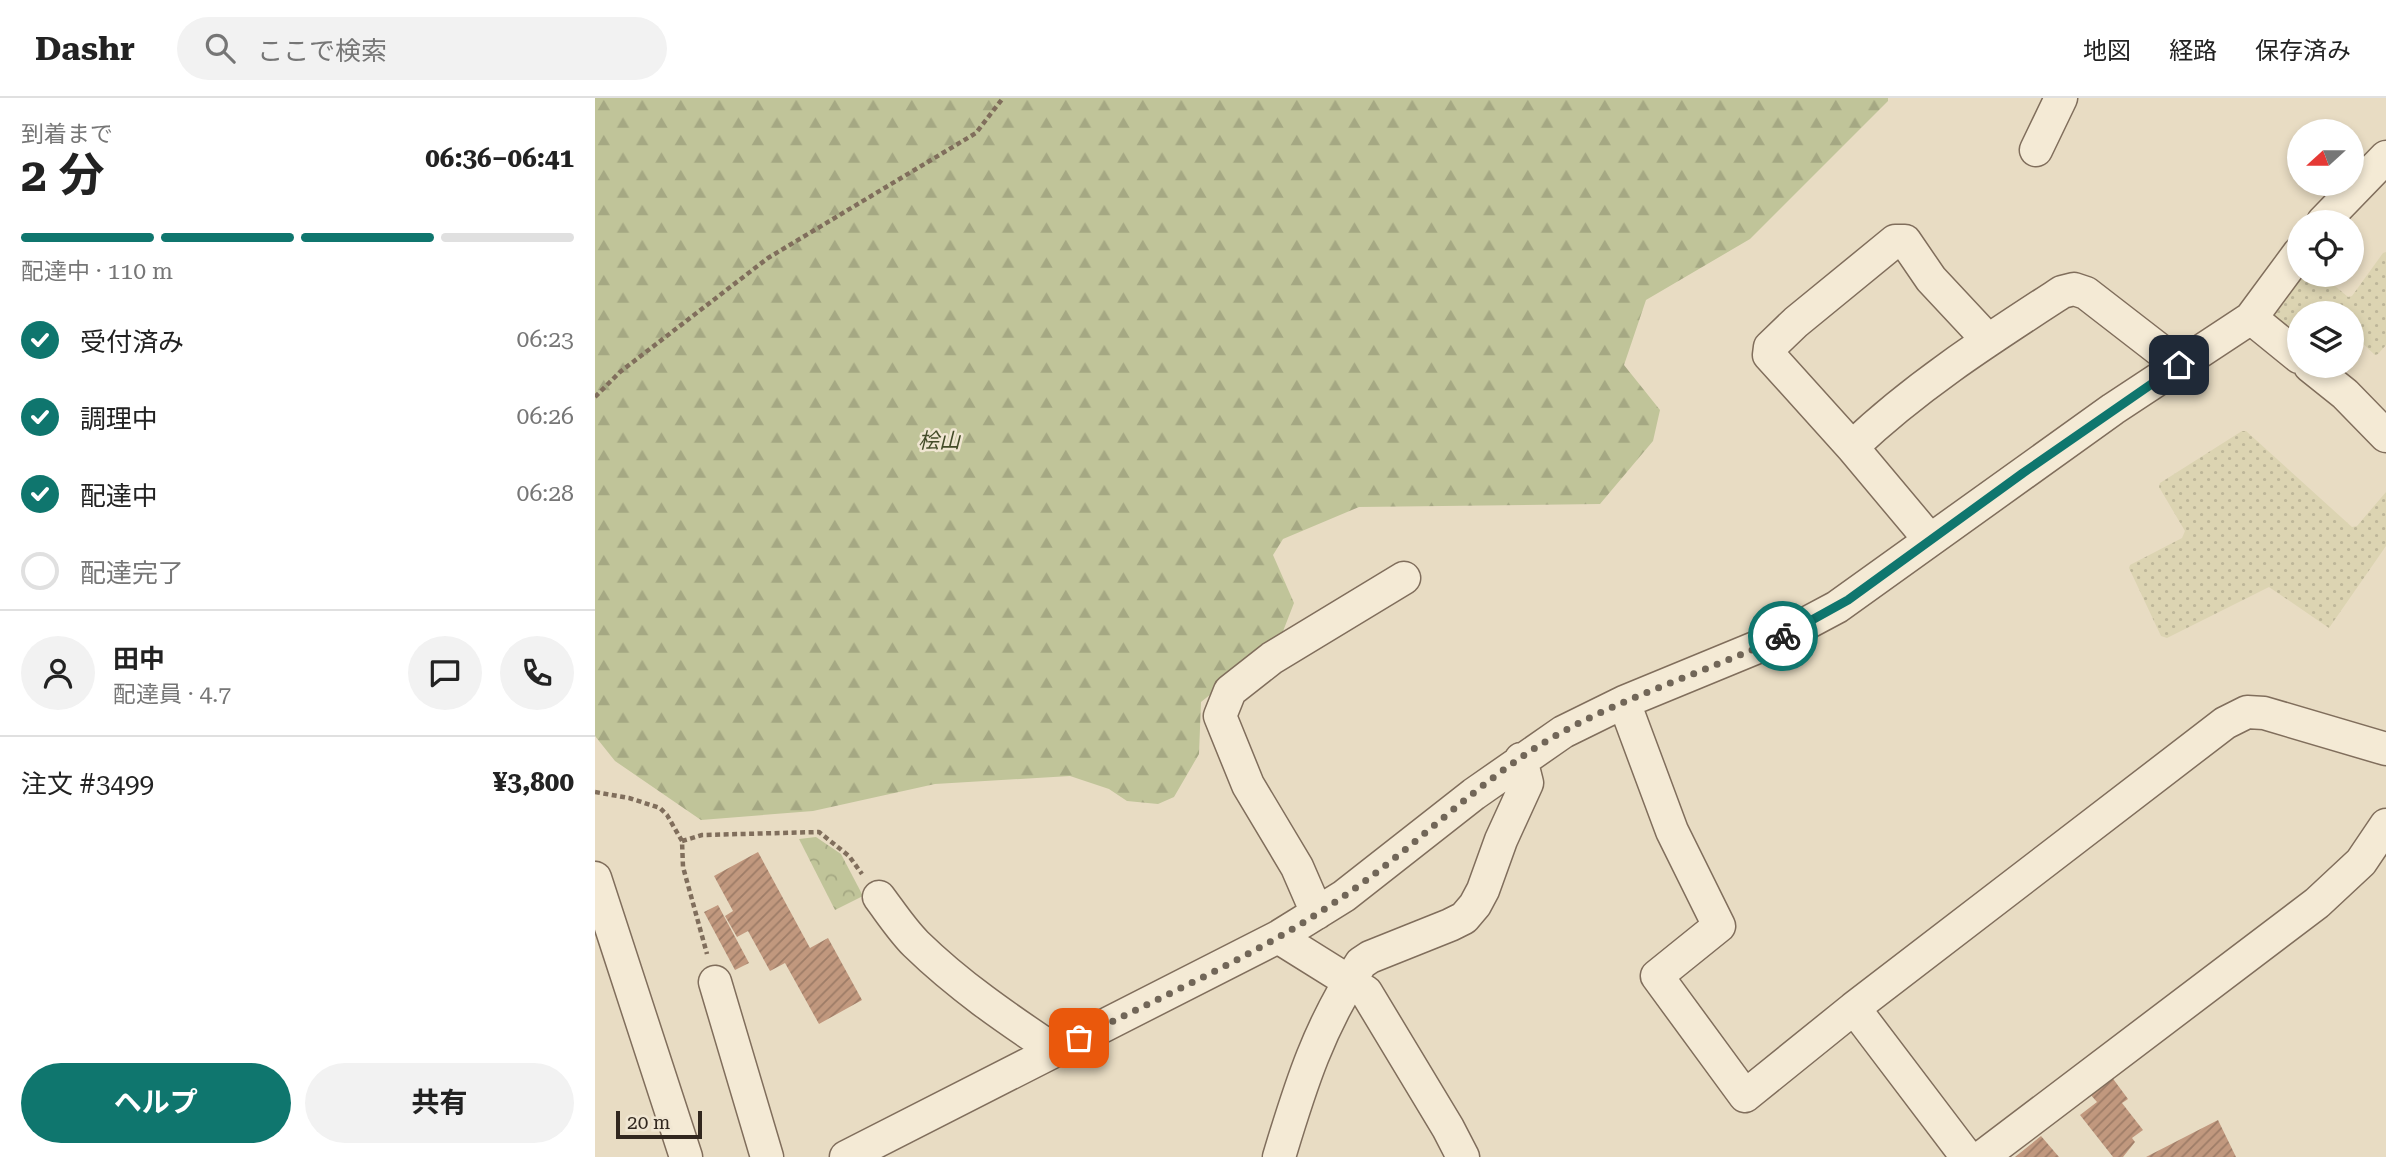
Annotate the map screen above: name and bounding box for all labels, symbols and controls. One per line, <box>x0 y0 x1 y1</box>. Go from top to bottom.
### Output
search box <box>177 17 667 80</box>
text: Dashr <box>35 29 135 68</box>
icon: search <box>201 29 239 67</box>
text: ここで検索 <box>257 36 387 66</box>
text: 地図 <box>2083 37 2131 65</box>
text: 経路 <box>2169 37 2217 65</box>
text: 保存済み <box>2255 37 2351 65</box>
north arrow <box>2287 119 2364 196</box>
map controls <box>2287 119 2364 378</box>
text: 到着まで <box>21 121 113 148</box>
text: 06:36–06:41 <box>425 143 574 173</box>
text: 2 分 <box>21 148 104 202</box>
button: locate <box>2287 210 2364 287</box>
text: 配達中 · 110 m <box>21 258 173 285</box>
button: layers <box>2287 301 2364 378</box>
icon: check <box>21 321 59 359</box>
text: 06:23 <box>517 326 574 353</box>
text: 受付済み <box>80 327 184 357</box>
pin <box>2149 335 2209 395</box>
icon: home <box>2160 346 2198 384</box>
icon: check <box>21 398 59 436</box>
text: 06:26 <box>517 403 574 430</box>
text: 調理中 <box>80 404 158 434</box>
park label: 桧山 <box>918 429 962 453</box>
icon: check <box>21 475 59 513</box>
text: 06:28 <box>517 480 574 507</box>
text: 配達中 <box>80 481 158 511</box>
text: 配達完了 <box>80 558 184 588</box>
courier <box>1748 601 1818 671</box>
icon: bike <box>1764 617 1802 655</box>
button: person <box>21 636 95 710</box>
button: chat <box>408 636 482 710</box>
button: phone <box>500 636 574 710</box>
text: 田中 <box>113 644 165 674</box>
text: 配達員 · 4.7 <box>113 681 231 708</box>
text: ¥3,800 <box>493 767 574 797</box>
text: 注文 #3499 <box>21 769 154 799</box>
pin <box>1049 1008 1109 1068</box>
icon: bag <box>1060 1019 1098 1057</box>
button: ヘルプ <box>21 1063 291 1143</box>
button: 共有 <box>305 1063 574 1143</box>
scale bar <box>616 1108 702 1140</box>
text: 20 m <box>627 1111 670 1134</box>

